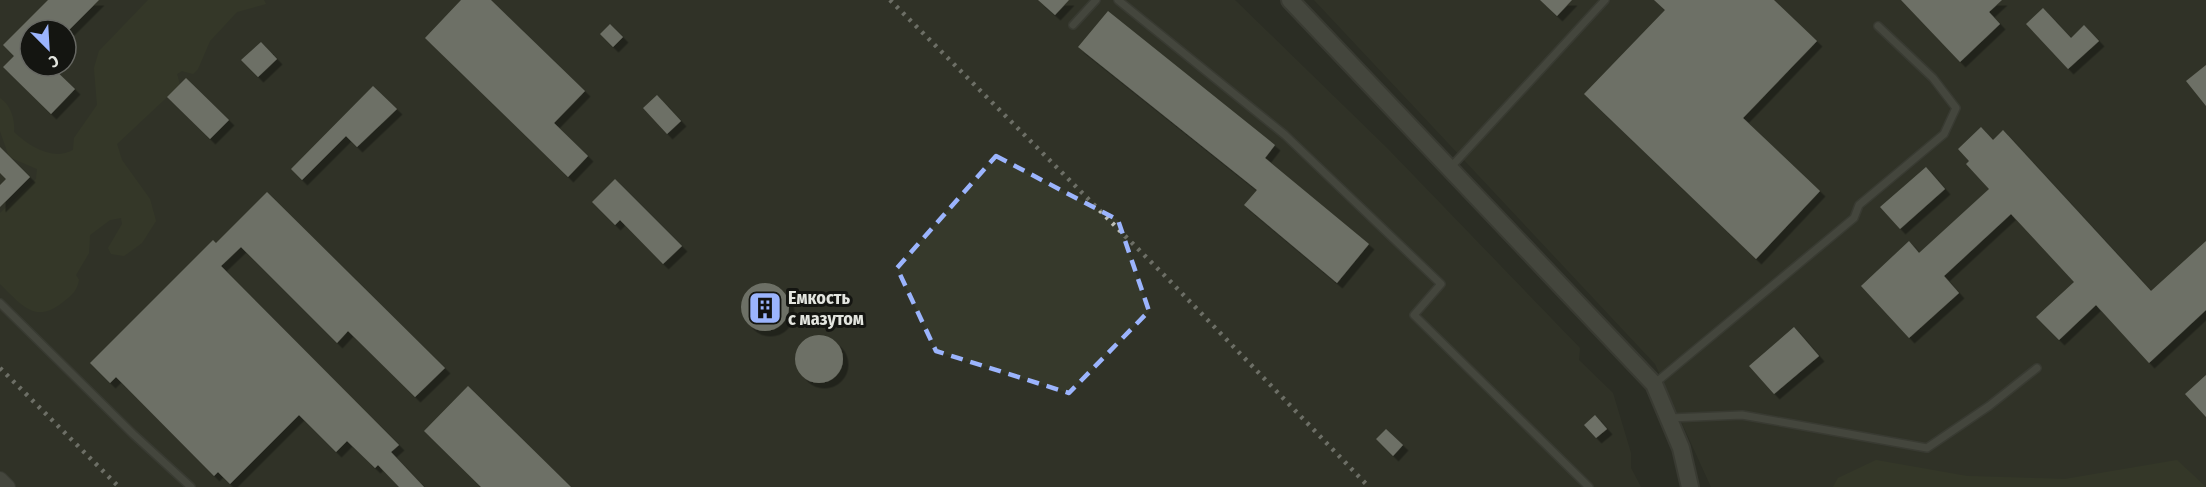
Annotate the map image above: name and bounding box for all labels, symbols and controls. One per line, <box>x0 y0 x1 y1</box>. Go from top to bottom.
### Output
north arrow <box>18 18 78 78</box>
text: С <box>46 51 62 72</box>
place label: Емкость с мазутом <box>788 287 864 330</box>
building icon: Емкость с мазутом <box>747 290 783 326</box>

